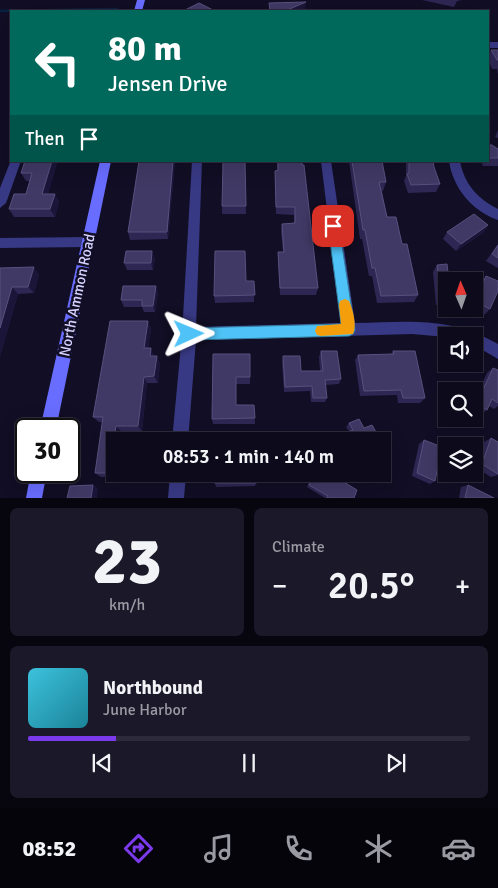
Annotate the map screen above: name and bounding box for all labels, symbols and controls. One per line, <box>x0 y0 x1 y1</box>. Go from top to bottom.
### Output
text: 80 m <box>108 27 182 70</box>
icon: left <box>25 30 90 95</box>
text: Jensen Drive <box>108 70 228 97</box>
icon: arrive <box>75 125 103 153</box>
text: Then <box>25 127 65 151</box>
pin <box>312 205 354 247</box>
icon: arrive <box>319 212 347 240</box>
street label: North Ammon Road <box>55 232 99 358</box>
north arrow <box>438 272 482 318</box>
map controls <box>438 272 483 482</box>
position arrow <box>162 307 214 359</box>
button: sound <box>438 327 483 372</box>
button: search <box>438 382 483 427</box>
speed limit sign: 30 <box>15 418 80 483</box>
button: layers <box>438 437 483 482</box>
text: 08:53 · 1 min · 140 m <box>163 445 334 469</box>
text: 23 <box>92 522 162 602</box>
text: Climate <box>272 537 325 557</box>
text: 20.5° <box>328 562 414 609</box>
text: − <box>272 569 287 603</box>
text: + <box>455 569 470 603</box>
text: km/h <box>109 595 145 615</box>
text: Northbound <box>103 676 203 700</box>
text: June Harbor <box>103 700 187 720</box>
icon: previous <box>88 749 116 777</box>
icon: pause <box>235 749 263 777</box>
icon: next <box>382 749 410 777</box>
icon: directions <box>121 831 156 866</box>
icon: music <box>201 831 236 866</box>
icon: phone <box>281 831 316 866</box>
icon: climate <box>361 831 396 866</box>
icon: car <box>441 831 476 866</box>
text: 08:52 <box>22 835 76 862</box>

